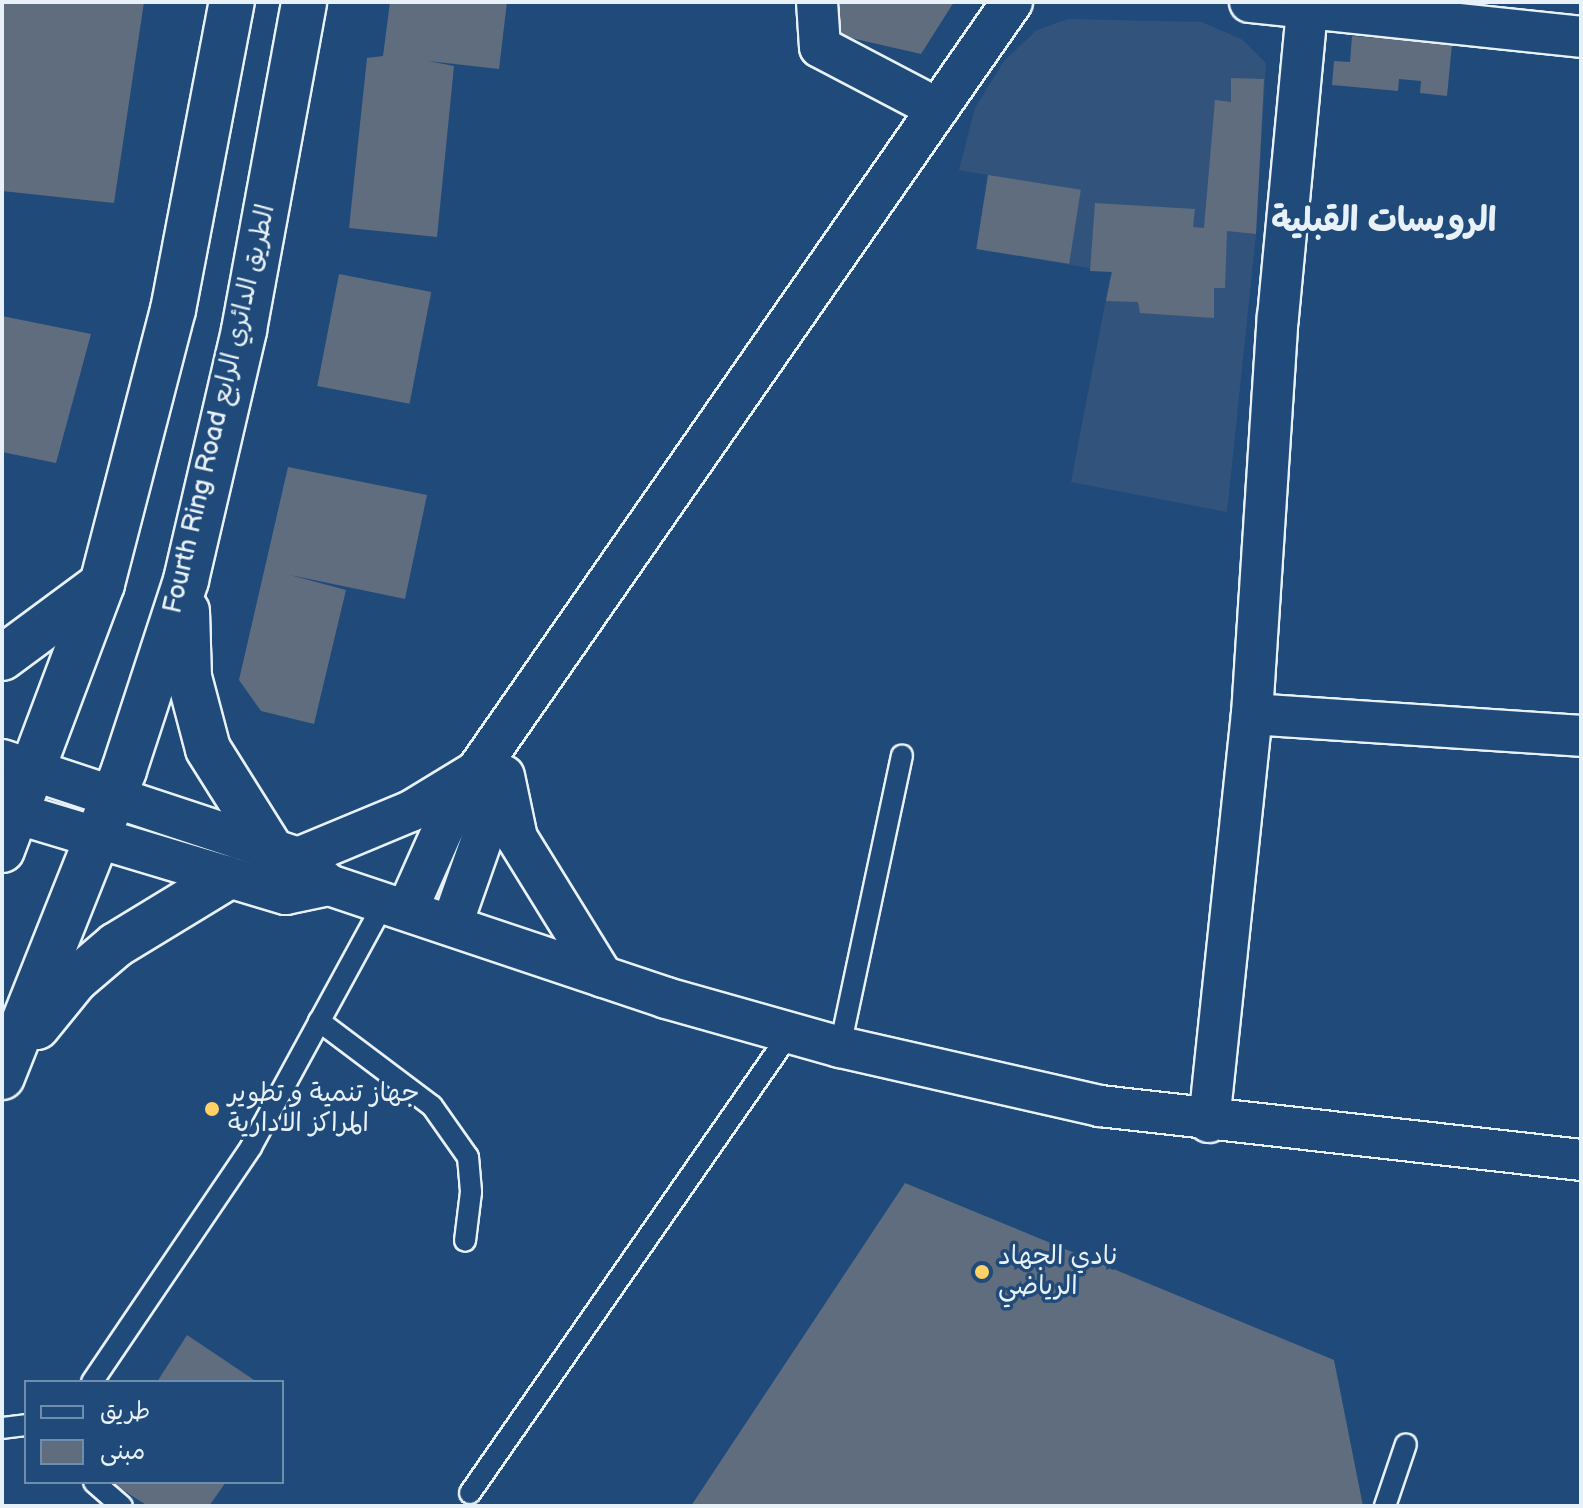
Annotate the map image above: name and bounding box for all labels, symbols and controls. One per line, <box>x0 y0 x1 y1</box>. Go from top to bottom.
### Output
street label: Fourth Ring Road الطريق الدائري الرابع <box>158 201 282 617</box>
district label: الرويسات القبلية <box>1271 201 1497 241</box>
place label: جهاز تنمية و تطوير المراكز الادارية <box>228 1078 420 1140</box>
marker: جهاز تنمية و تطوير المراكز الادارية <box>203 1100 221 1118</box>
place label: نادي الجهاد الرياضي <box>998 1241 1117 1302</box>
marker: نادي الجهاد الرياضي <box>973 1263 991 1281</box>
legend <box>24 1380 284 1484</box>
text: طريق <box>100 1397 150 1426</box>
text: مبنى <box>100 1437 145 1466</box>

